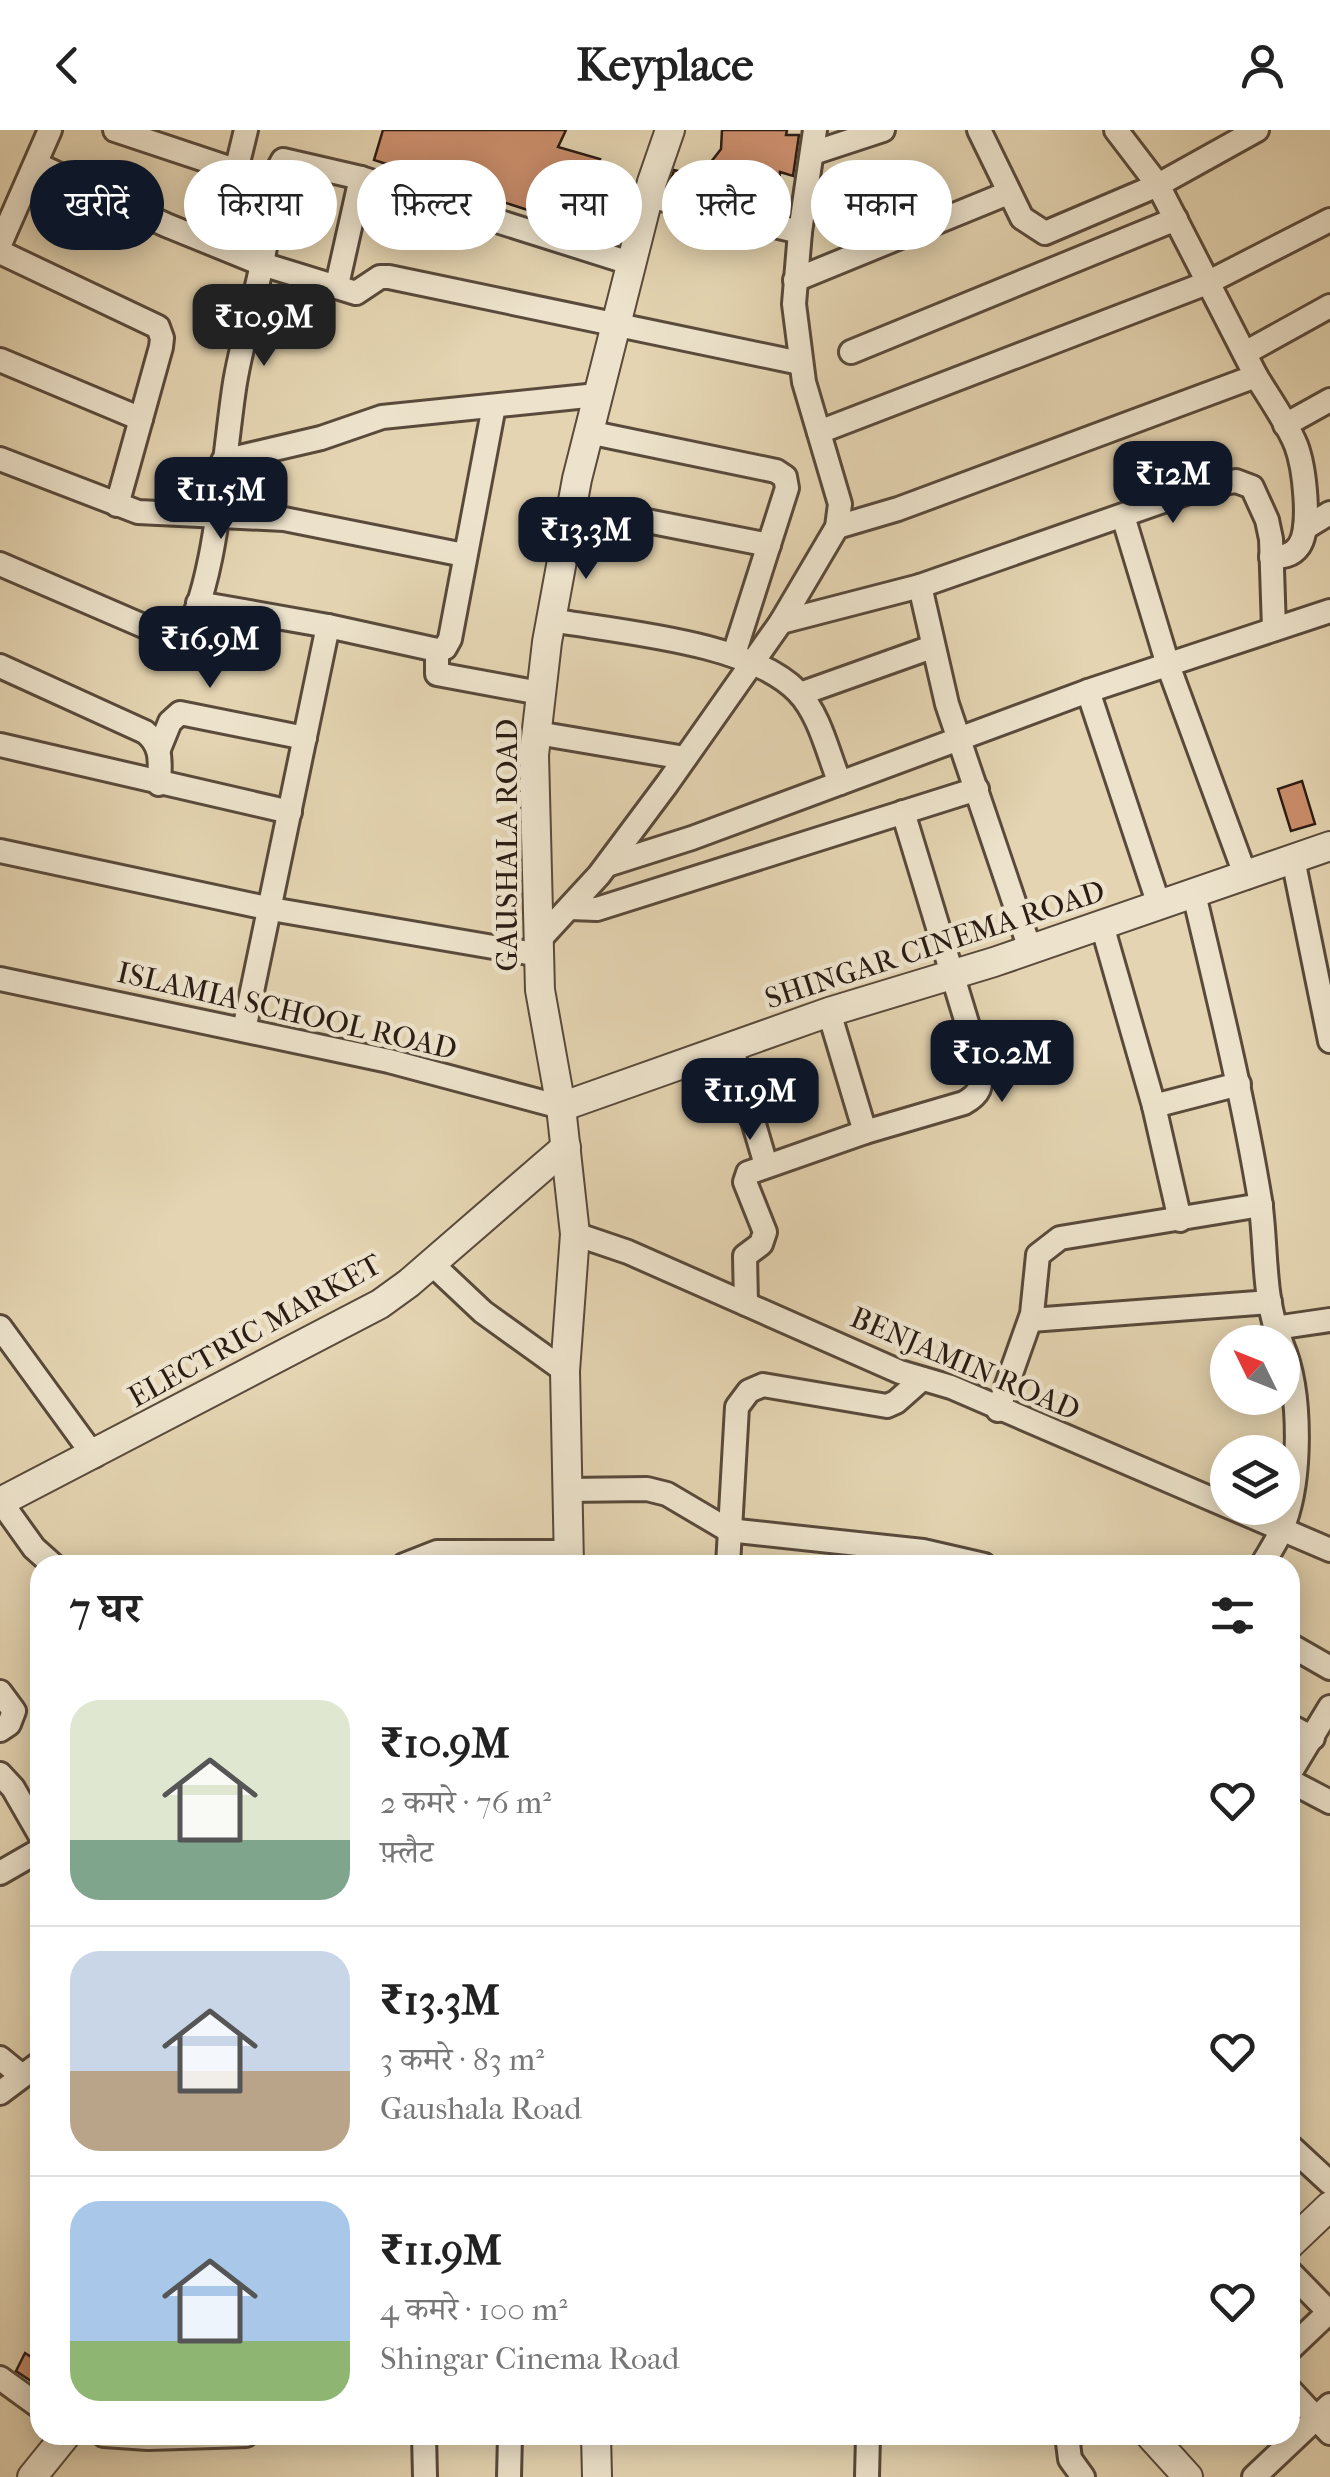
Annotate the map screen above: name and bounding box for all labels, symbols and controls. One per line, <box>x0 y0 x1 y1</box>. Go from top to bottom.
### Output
icon: back <box>40 38 95 93</box>
icon: person <box>1235 38 1290 93</box>
text: Keyplace <box>577 39 753 92</box>
chip: खरीदें <box>30 160 164 250</box>
chip: किराया <box>184 160 337 250</box>
chip: फ़िल्टर <box>357 160 506 250</box>
chip: नया <box>526 160 642 250</box>
chip: फ़्लैट <box>662 160 791 250</box>
chip: मकान <box>811 160 952 250</box>
pin: ₹10.9M <box>183 284 345 369</box>
text: ₹10.9M <box>215 298 313 335</box>
pin: ₹12M <box>1114 441 1232 526</box>
text: ₹12M <box>1135 455 1211 492</box>
pin: ₹11.5M <box>140 457 302 542</box>
text: ₹11.5M <box>177 471 265 508</box>
pin: ₹13.3M <box>505 497 667 582</box>
text: ₹13.3M <box>540 511 632 548</box>
pin: ₹16.9M <box>129 606 291 691</box>
text: ₹16.9M <box>161 620 259 657</box>
street label: GAUSHALA ROAD <box>490 719 525 971</box>
street label: SHINGAR CINEMA ROAD <box>761 874 1109 1016</box>
street label: ISLAMIA SCHOOL ROAD <box>114 955 460 1067</box>
pin: ₹10.2M <box>921 1020 1083 1105</box>
text: ₹10.2M <box>953 1034 1051 1071</box>
pin: ₹11.9M <box>669 1058 831 1143</box>
text: ₹11.9M <box>704 1072 796 1109</box>
street label: ELECTRIC MARKET <box>122 1247 388 1415</box>
street label: BENJAMIN ROAD <box>845 1300 1085 1428</box>
north arrow <box>1210 1325 1300 1415</box>
map controls <box>1210 1325 1300 1525</box>
button: layers <box>1210 1435 1300 1525</box>
text: 7 घर <box>70 1584 141 1633</box>
icon: filters <box>1205 1588 1260 1643</box>
text: ₹10.9M <box>380 1719 510 1768</box>
icon: home <box>150 1740 270 1860</box>
icon: heart <box>1205 1773 1260 1828</box>
text: 2 कमरे · 76 m² <box>380 1784 551 1821</box>
text: फ़्लैट <box>380 1834 433 1871</box>
text: ₹13.3M <box>380 1976 500 2025</box>
icon: home <box>150 1991 270 2111</box>
icon: heart <box>1205 2024 1260 2079</box>
text: 3 कमरे · 83 m² <box>380 2041 544 2078</box>
text: Gaushala Road <box>380 2090 582 2127</box>
text: ₹11.9M <box>380 2226 502 2275</box>
icon: home <box>150 2241 270 2361</box>
icon: heart <box>1205 2274 1260 2329</box>
text: 4 कमरे · 100 m² <box>380 2291 567 2328</box>
text: Shingar Cinema Road <box>380 2340 679 2377</box>

